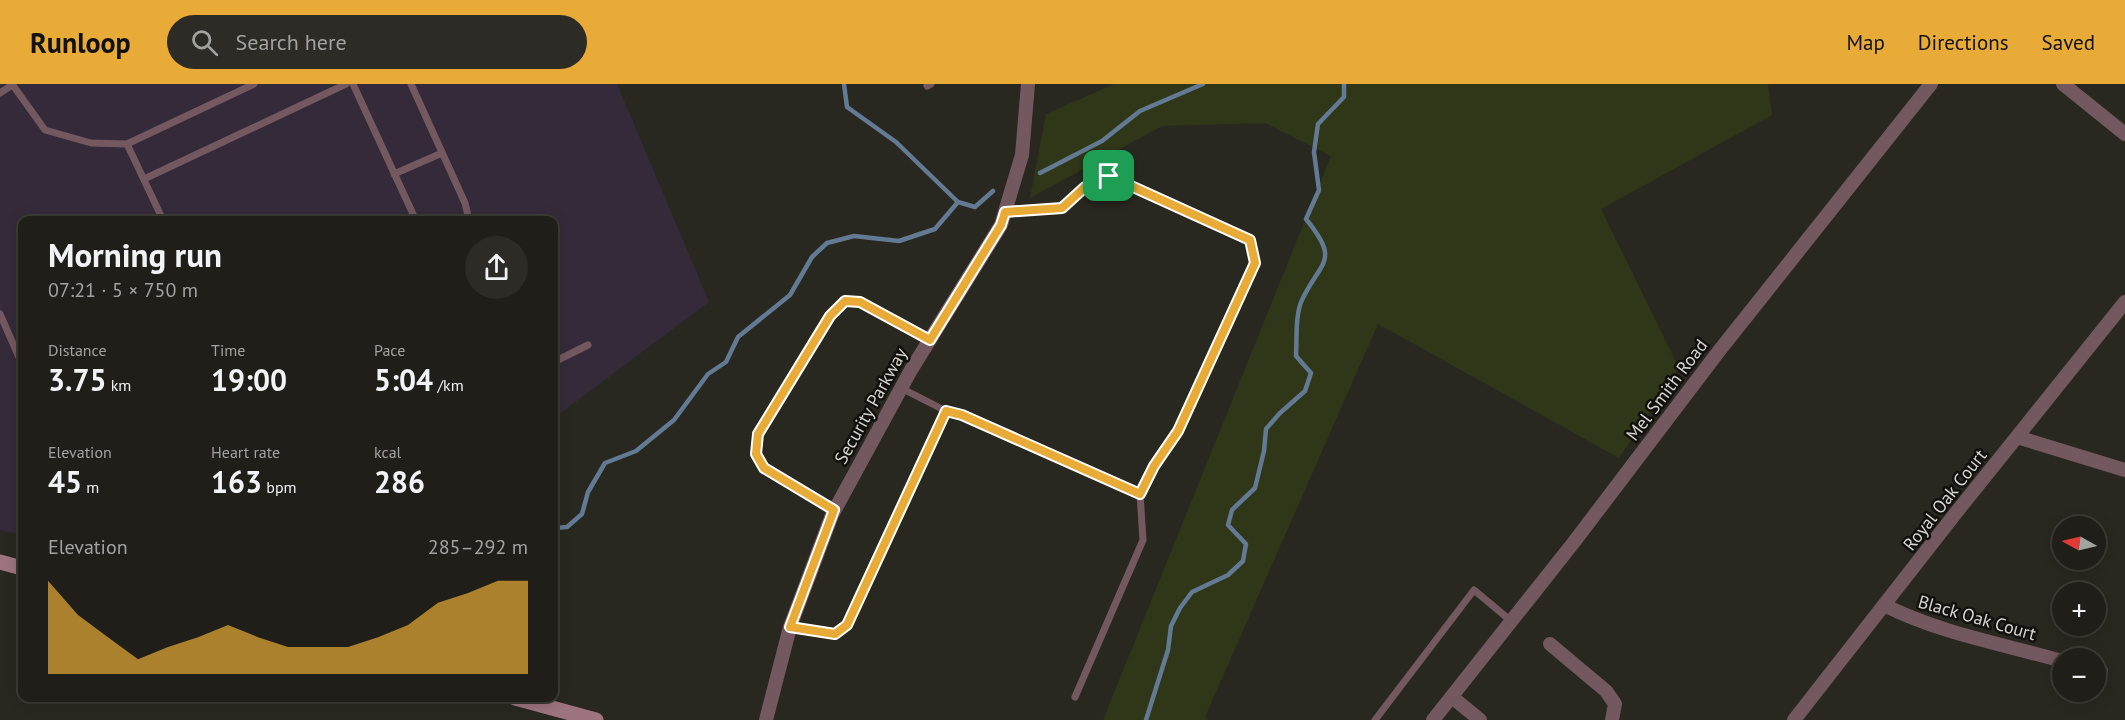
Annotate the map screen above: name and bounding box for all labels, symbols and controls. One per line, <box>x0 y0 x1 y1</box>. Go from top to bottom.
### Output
search box <box>167 15 587 69</box>
text: Runloop <box>30 24 131 61</box>
icon: search <box>188 26 221 59</box>
text: Search here <box>236 28 347 56</box>
text: Map <box>1846 29 1885 56</box>
text: Directions <box>1918 29 2009 56</box>
text: Saved <box>2042 29 2095 56</box>
pin <box>1083 150 1134 201</box>
icon: arrive <box>1092 159 1125 192</box>
text: Morning run <box>48 233 222 276</box>
button: share <box>465 236 528 299</box>
text: 07:21 · 5 × 750 m <box>48 277 198 303</box>
street label: Mel Smith Road <box>1621 334 1712 445</box>
text: Distance <box>48 340 107 360</box>
text: Time <box>211 340 245 360</box>
text: Pace <box>374 340 405 360</box>
street label: Security Parkway <box>829 343 912 468</box>
text: 3.75 <box>48 360 106 399</box>
text: 19:00 <box>211 360 287 399</box>
text: 5:04 <box>374 360 433 399</box>
text: km <box>106 375 131 395</box>
text: /km <box>433 375 464 395</box>
text: Elevation <box>48 442 112 462</box>
text: Heart rate <box>211 442 280 462</box>
text: kcal <box>374 442 401 462</box>
street label: Royal Oak Court <box>1898 444 1991 555</box>
text: 45 <box>48 462 82 501</box>
text: 163 <box>211 462 262 501</box>
text: 286 <box>374 462 425 501</box>
text: m <box>82 477 99 497</box>
text: bpm <box>262 477 297 497</box>
north arrow <box>2052 516 2106 570</box>
map controls <box>2052 516 2106 702</box>
text: Elevation <box>48 534 128 560</box>
text: 285–292 m <box>428 534 528 560</box>
button: + <box>2052 582 2106 636</box>
street label: Black Oak Court <box>1916 590 2039 645</box>
button: − <box>2052 648 2106 702</box>

